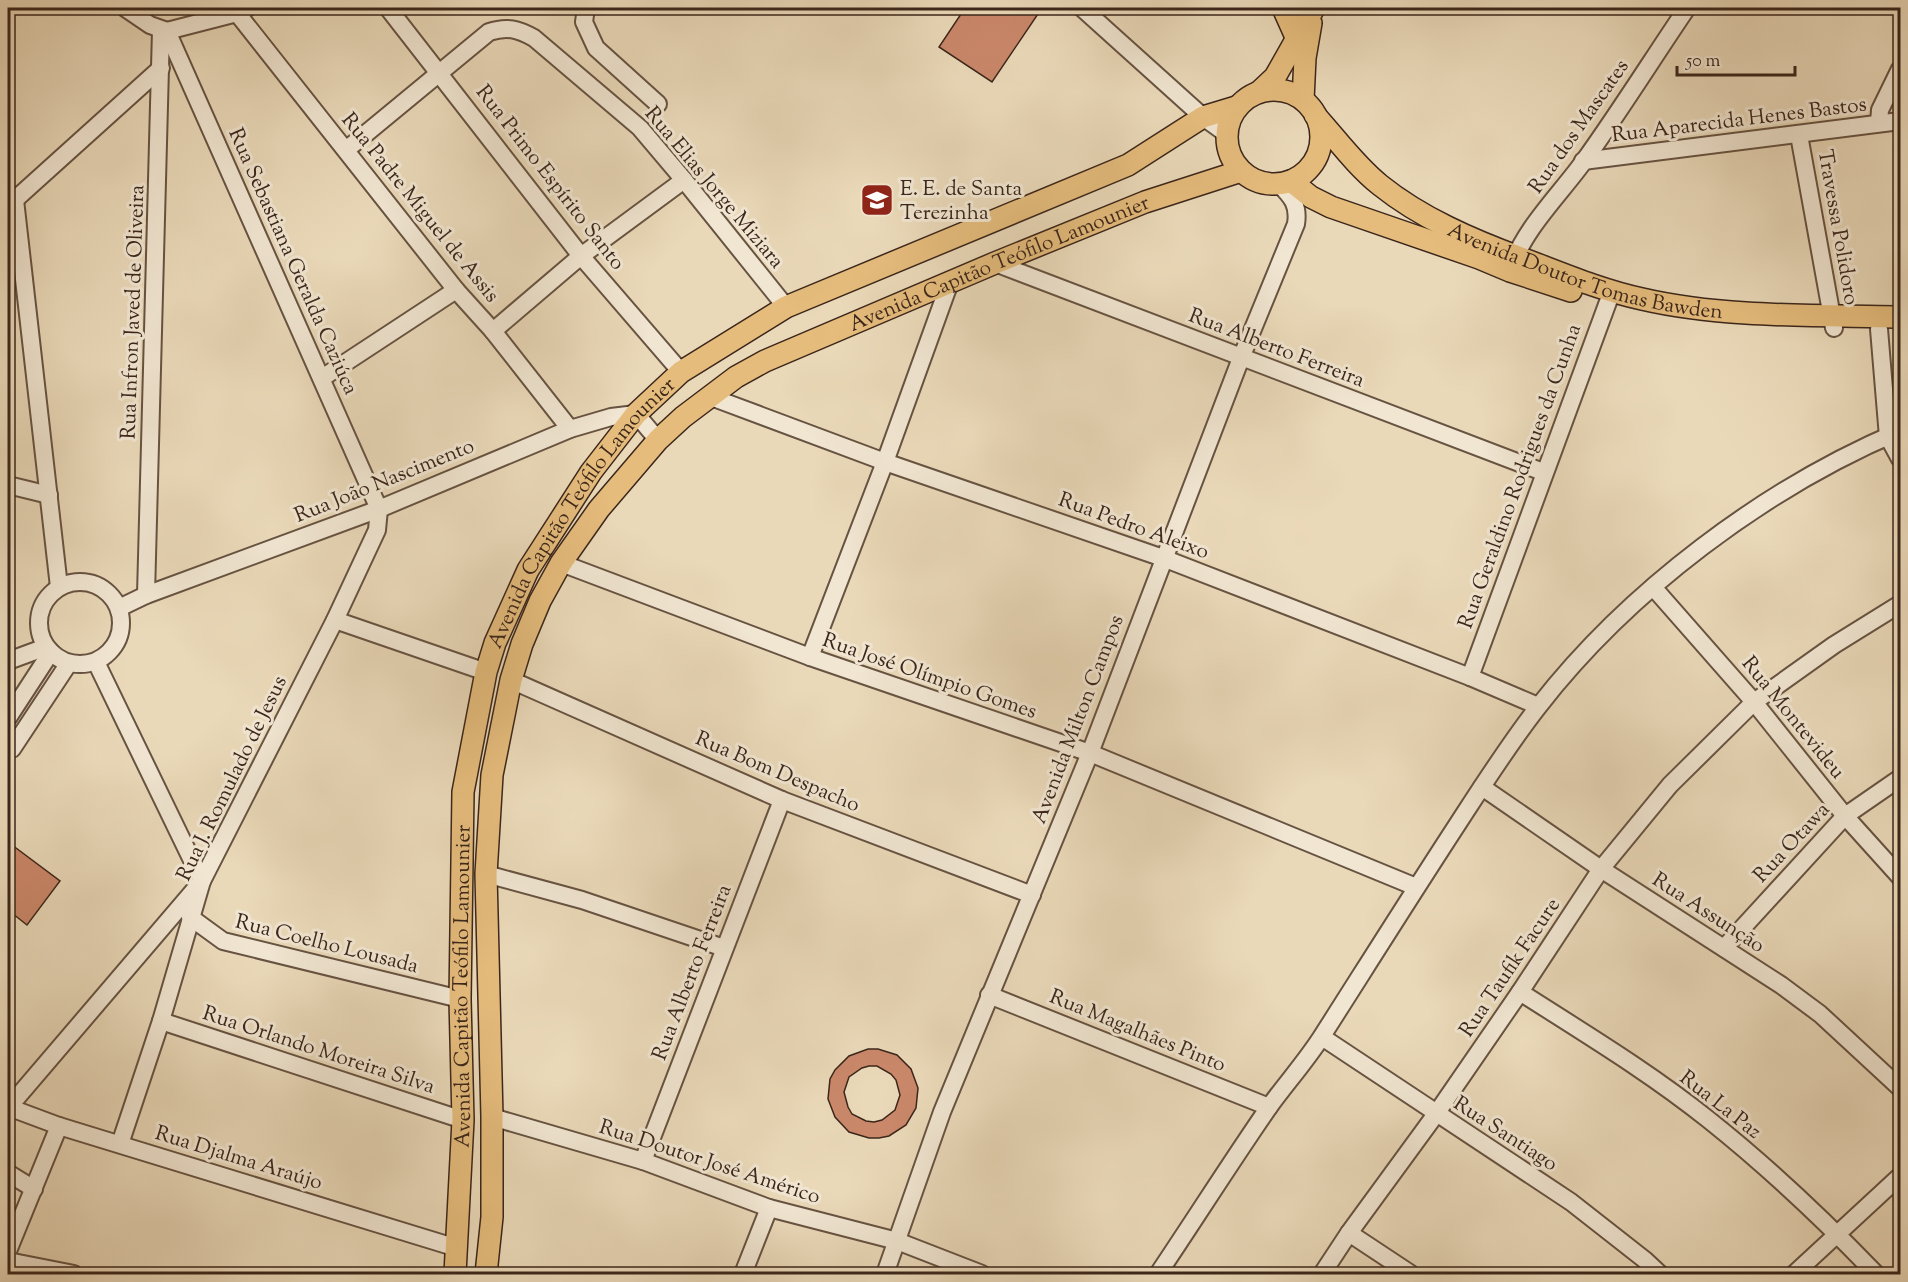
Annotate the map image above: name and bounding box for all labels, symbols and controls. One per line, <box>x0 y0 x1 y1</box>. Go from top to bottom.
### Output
scale bar <box>1677 39 1796 77</box>
text: 50 m <box>1685 49 1721 75</box>
street label: Rua dos Mascates <box>1522 54 1637 200</box>
street label: Rua Primo Espírito Santo <box>468 79 631 277</box>
street label: Rua Aparecida Henes Bastos <box>1610 90 1869 152</box>
street label: Rua Elias Jorge Miziara <box>637 101 791 276</box>
street label: Rua Padre Miguel de Assis <box>333 107 506 310</box>
street label: Rua Sebastiana Geralda Caziúca <box>220 124 365 400</box>
street label: Travessa Polidoro <box>1809 147 1865 308</box>
place label: E. E. de Santa Terezinha <box>900 175 1022 229</box>
school or university icon: E. E. de Santa Terezinha <box>859 182 895 218</box>
street label: Rua Infron Javed de Oliveira <box>115 184 153 440</box>
street label: Avenida Capitão Teófilo Lamounier <box>845 189 1154 341</box>
street label: Avenida Doutor Tomas Bawden <box>1442 216 1724 328</box>
street label: Rua Alberto Ferreira <box>1184 302 1369 396</box>
street label: Rua Geraldino Rodrigues da Cunha <box>1452 320 1590 633</box>
street label: Avenida Capitão Teófilo Lamounier <box>481 371 683 654</box>
street label: Rua João Nascimento <box>290 432 479 532</box>
street label: Rua Pedro Aleixo <box>1054 486 1213 568</box>
street label: Avenida Milton Campos <box>1025 611 1133 829</box>
street label: Rua José Olímpio Gomes <box>818 626 1041 728</box>
street label: Rua Montevideu <box>1733 650 1851 786</box>
street label: Rua J. Romulado de Jesus <box>170 671 296 887</box>
street label: Rua Bom Despacho <box>690 725 864 821</box>
street label: Rua Otawa <box>1747 796 1838 890</box>
street label: Avenida Capitão Teófilo Lamounier <box>447 824 480 1149</box>
street label: Rua Assunção <box>1646 866 1770 961</box>
street label: Rua Alberto Ferreira <box>646 880 740 1065</box>
street label: Rua Taufik Facure <box>1453 892 1569 1044</box>
street label: Rua Coelho Lousada <box>232 908 421 982</box>
street label: Rua Magalhães Pinto <box>1045 983 1230 1081</box>
street label: Rua Orlando Moreira Silva <box>198 999 439 1103</box>
street label: Rua La Paz <box>1672 1064 1767 1147</box>
street label: Rua Santiago <box>1447 1090 1563 1180</box>
street label: Rua Doutor José Américo <box>595 1113 824 1213</box>
street label: Rua Djalma Araújo <box>151 1119 326 1199</box>

